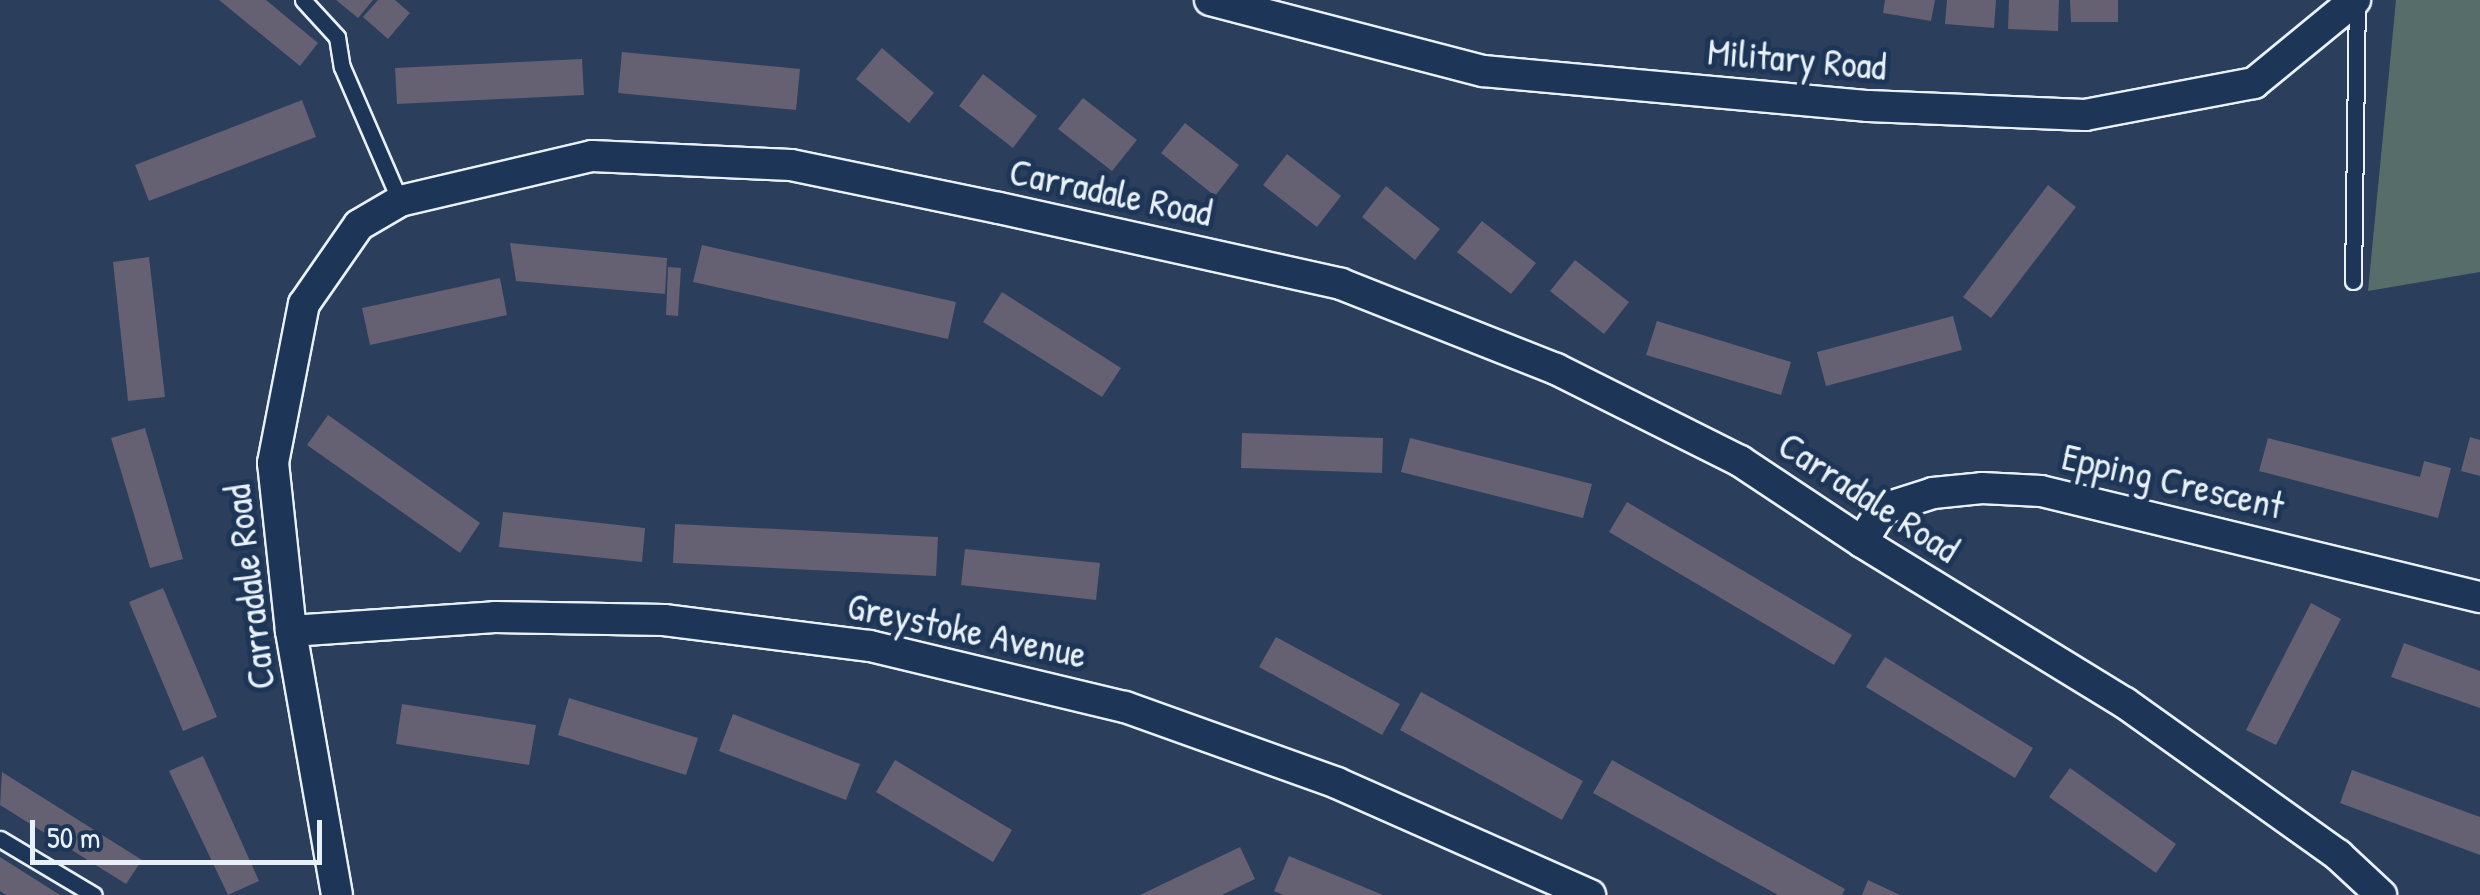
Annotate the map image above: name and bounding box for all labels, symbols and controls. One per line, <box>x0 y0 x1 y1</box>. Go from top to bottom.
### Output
street label: Military Road <box>1706 28 1888 90</box>
street label: Carradale Road <box>1006 148 1216 236</box>
street label: Carradale Road <box>1770 422 1968 572</box>
street label: Epping Crescent <box>2058 433 2288 529</box>
street label: Carradale Road <box>214 482 284 692</box>
street label: Greystoke Avenue <box>843 582 1091 678</box>
scale bar <box>35 800 328 862</box>
text: 50 m <box>47 817 100 857</box>

